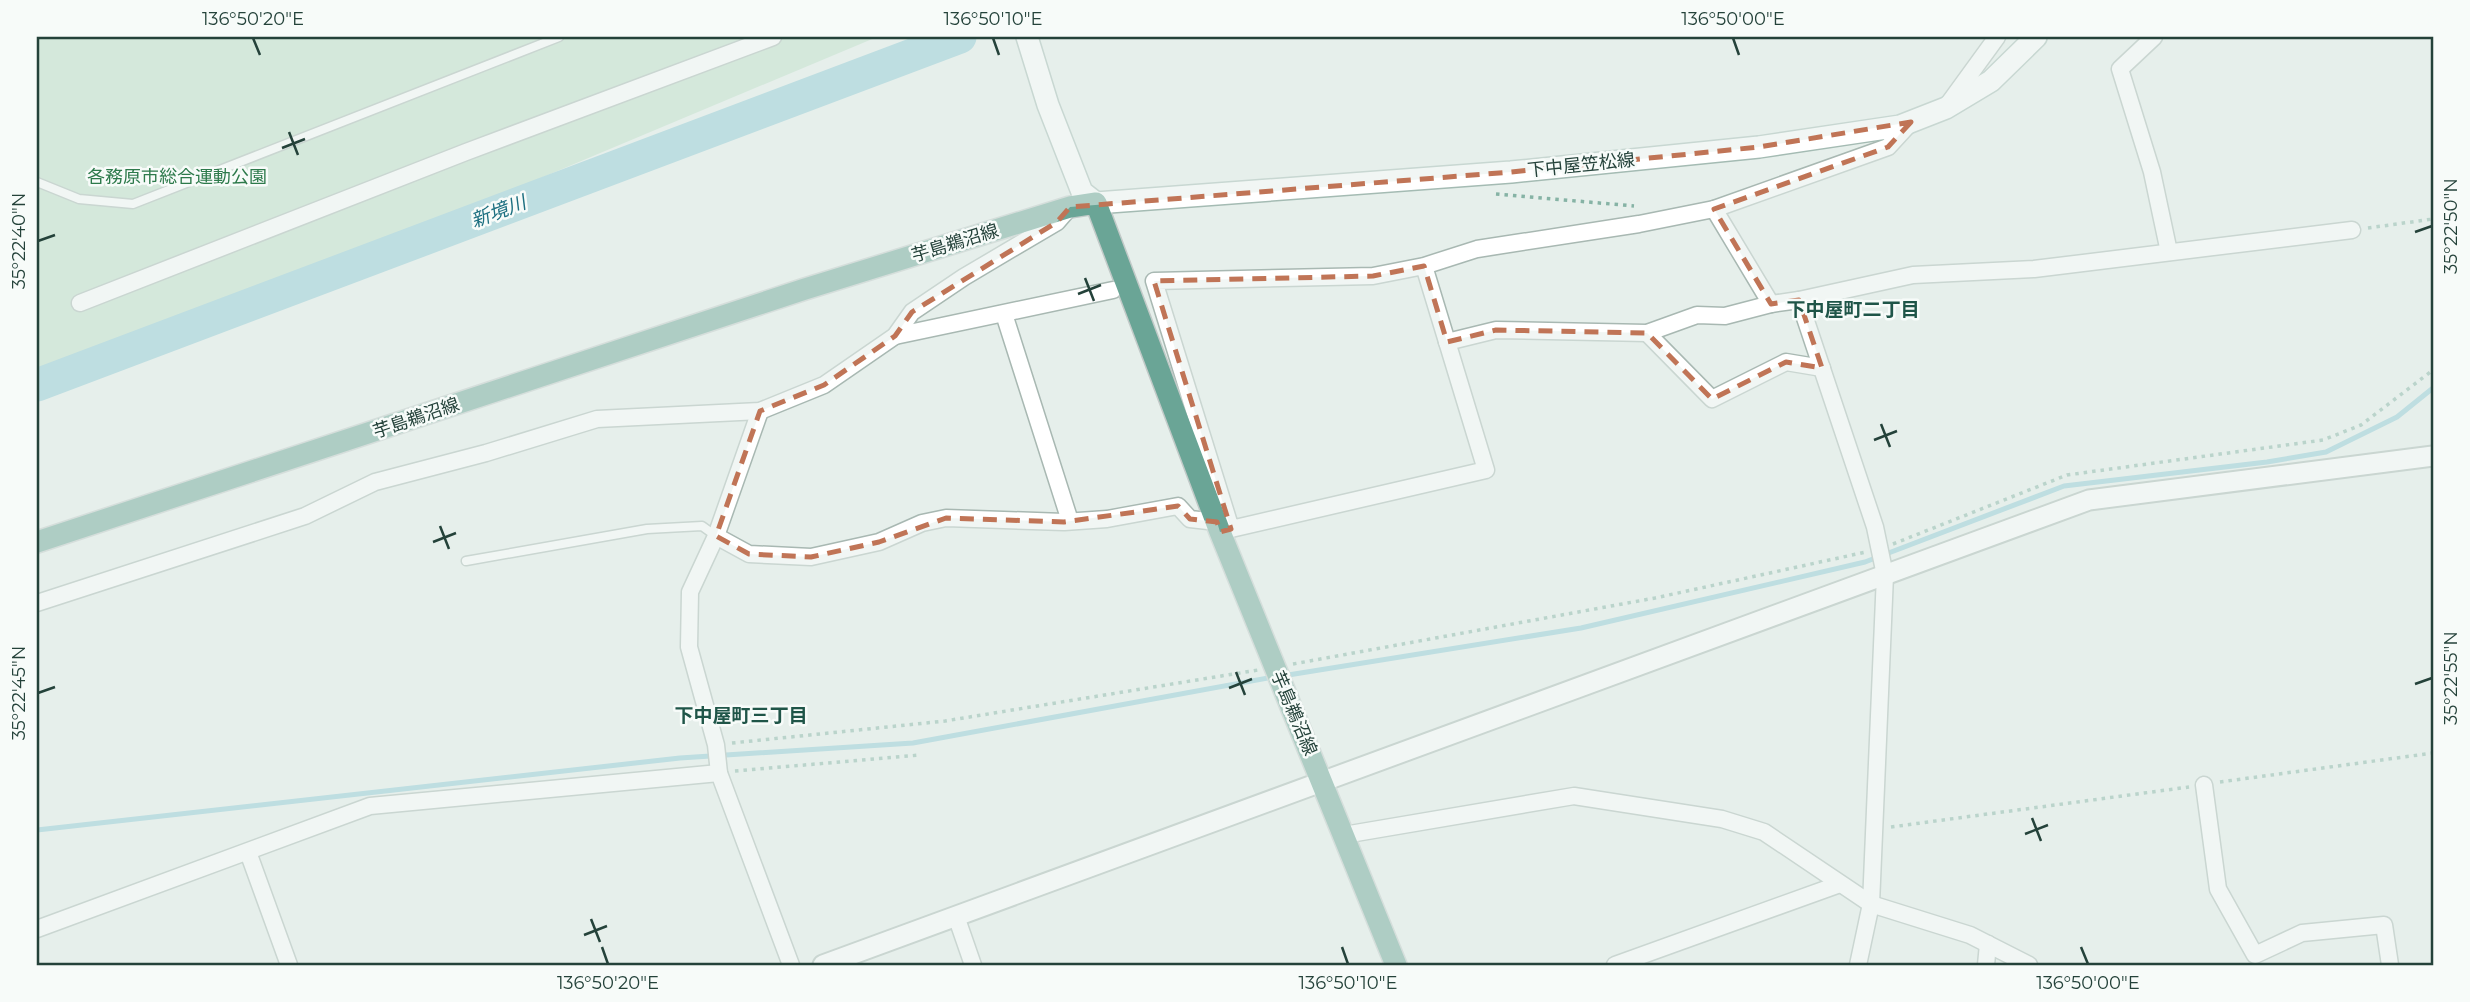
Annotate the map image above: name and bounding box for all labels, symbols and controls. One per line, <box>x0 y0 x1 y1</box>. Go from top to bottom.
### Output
text: 136°50'20"E <box>202 8 304 30</box>
text: 136°50'10"E <box>944 8 1042 30</box>
text: 136°50'00"E <box>1681 8 1785 30</box>
street label: 下中屋笠松線 <box>1526 148 1636 182</box>
park label: 各務原市総合運動公園 <box>87 166 267 188</box>
text: 35°22'50"N <box>2440 178 2462 274</box>
water label: 新境川 <box>467 190 531 232</box>
text: 35°22'40"N <box>8 193 30 289</box>
street label: 芋島鵜沼線 <box>909 219 1001 267</box>
district label: 下中屋町二丁目 <box>1786 298 1920 321</box>
street label: 芋島鵜沼線 <box>370 393 462 443</box>
text: 35°22'55"N <box>2440 631 2462 725</box>
text: 35°22'45"N <box>8 646 30 740</box>
street label: 芋島鵜沼線 <box>1266 667 1322 759</box>
district label: 下中屋町三丁目 <box>674 704 808 727</box>
text: 136°50'20"E <box>557 972 659 994</box>
text: 136°50'10"E <box>1299 972 1397 994</box>
text: 136°50'00"E <box>2036 972 2140 994</box>

